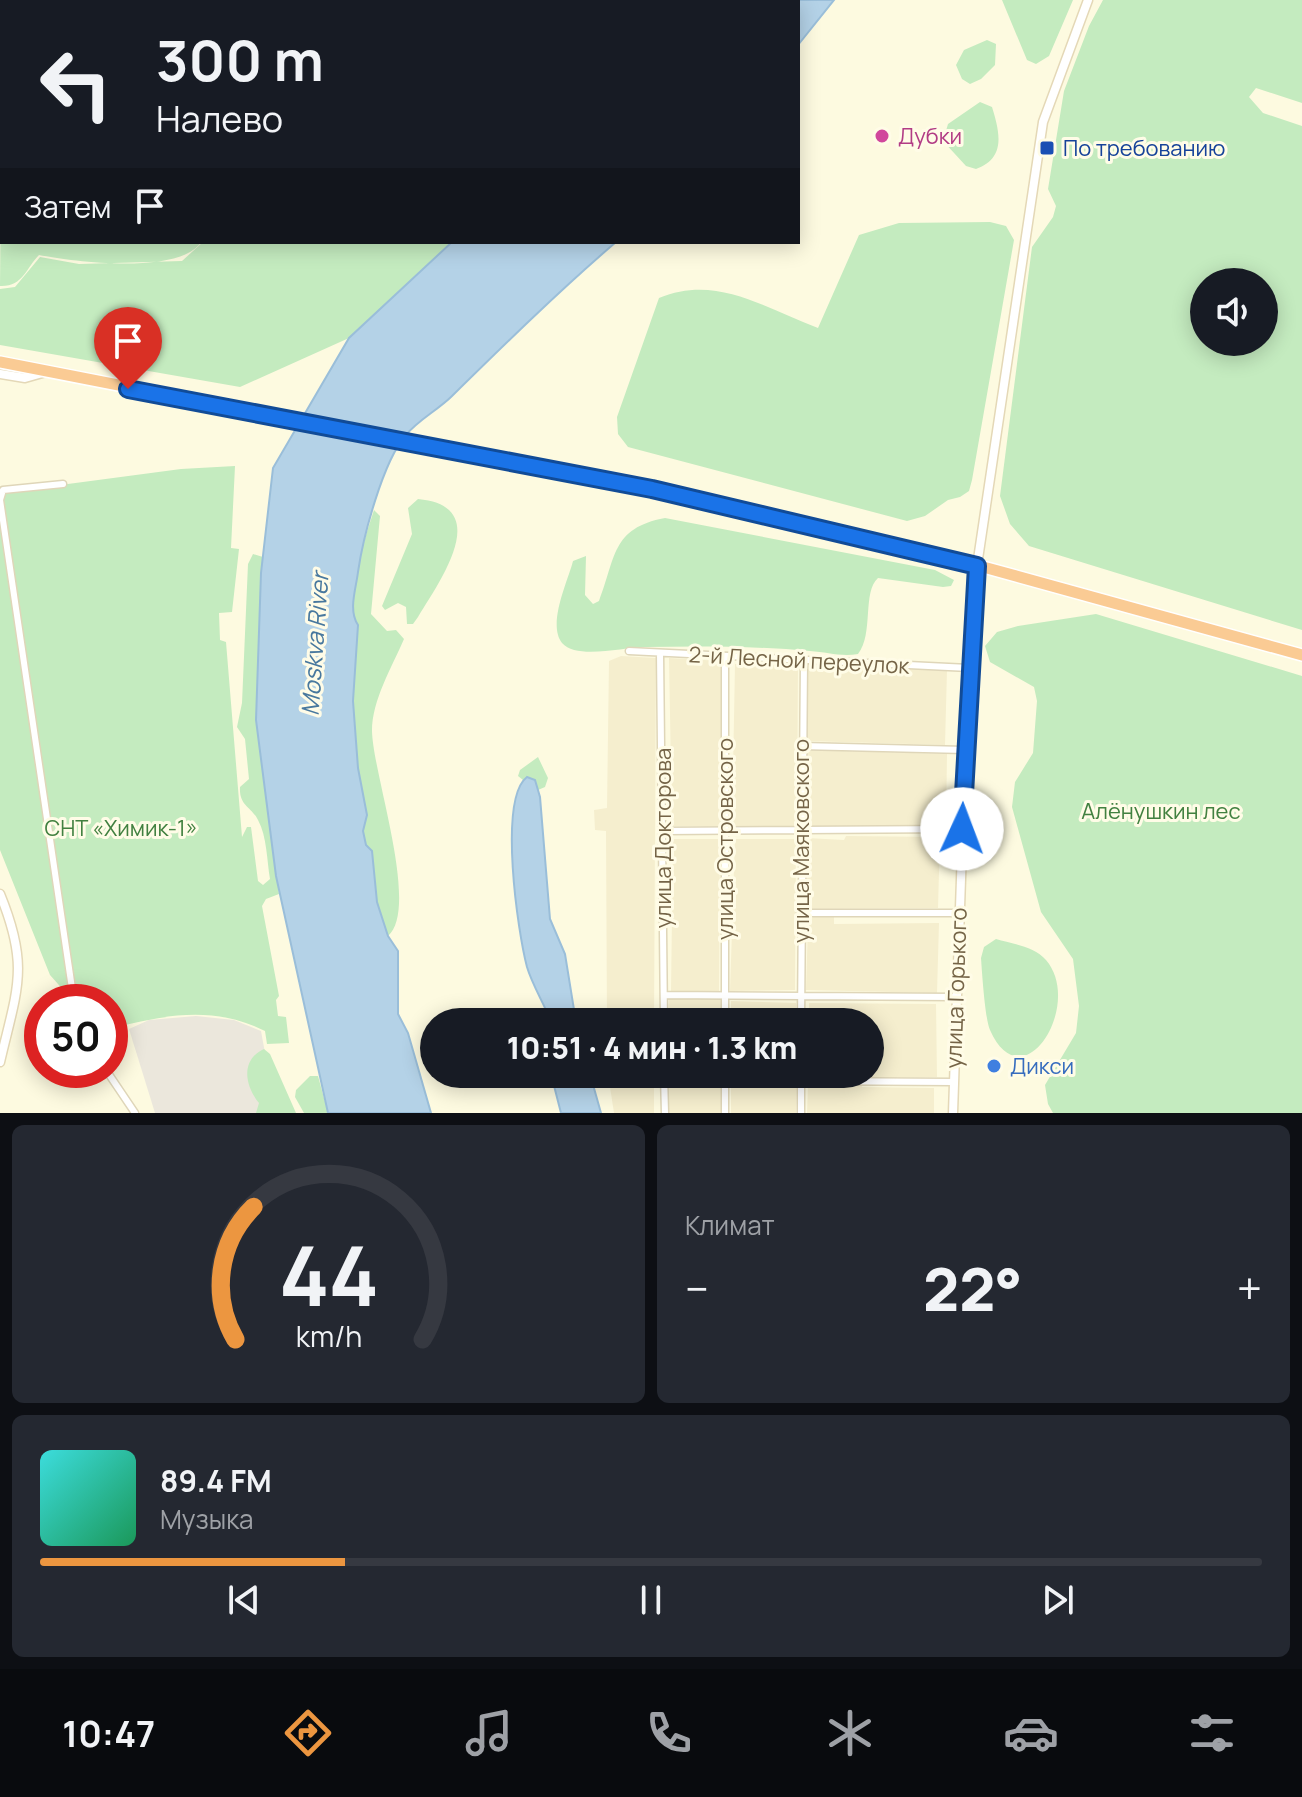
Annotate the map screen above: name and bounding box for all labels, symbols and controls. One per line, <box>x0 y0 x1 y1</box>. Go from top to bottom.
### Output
text: 300 m <box>156 21 324 98</box>
icon: left <box>24 32 128 136</box>
text: Налево <box>156 94 283 143</box>
place label: Дубки <box>898 121 962 151</box>
marker: Дубки <box>873 127 891 145</box>
place label: По требованию <box>1063 133 1225 163</box>
marker: По требованию <box>1038 139 1056 157</box>
icon: arrive <box>128 184 172 228</box>
text: Затем <box>24 186 112 227</box>
map controls <box>1190 268 1278 356</box>
button: sound <box>1190 268 1278 356</box>
pin <box>94 307 162 389</box>
icon: arrive <box>106 319 150 363</box>
water label: Moskva River <box>293 568 336 717</box>
street label: 2-й Лесной переулок <box>688 639 911 681</box>
street label: улица Островского <box>710 738 740 940</box>
street label: улица Маяковского <box>786 739 816 943</box>
street label: улица Докторова <box>648 748 678 928</box>
position arrow <box>920 787 1004 871</box>
park label: Алёнушкин лес <box>1081 796 1241 826</box>
park label: СНТ «Химик-1» <box>45 813 197 843</box>
street label: улица Горького <box>938 907 974 1069</box>
speed limit sign: 50 <box>24 984 128 1088</box>
text: 10:51 · 4 мин · 1.3 km <box>507 1027 797 1068</box>
place label: Дикси <box>1010 1051 1074 1081</box>
marker: Дикси <box>985 1057 1003 1075</box>
text: Климат <box>685 1207 775 1243</box>
text: 44 <box>278 1217 379 1331</box>
text: 22° <box>923 1247 1022 1329</box>
text: − <box>685 1258 709 1318</box>
text: + <box>1237 1258 1262 1318</box>
text: km/h <box>295 1317 362 1356</box>
text: 89.4 FM <box>160 1460 272 1501</box>
text: Музыка <box>160 1501 254 1537</box>
icon: previous <box>222 1578 266 1622</box>
icon: pause <box>629 1578 673 1622</box>
icon: next <box>1036 1578 1080 1622</box>
icon: directions <box>280 1705 336 1761</box>
icon: music <box>461 1705 517 1761</box>
icon: phone <box>641 1705 697 1761</box>
icon: climate <box>822 1705 878 1761</box>
icon: car <box>1003 1705 1059 1761</box>
icon: filters <box>1184 1705 1240 1761</box>
text: 10:47 <box>62 1709 155 1758</box>

